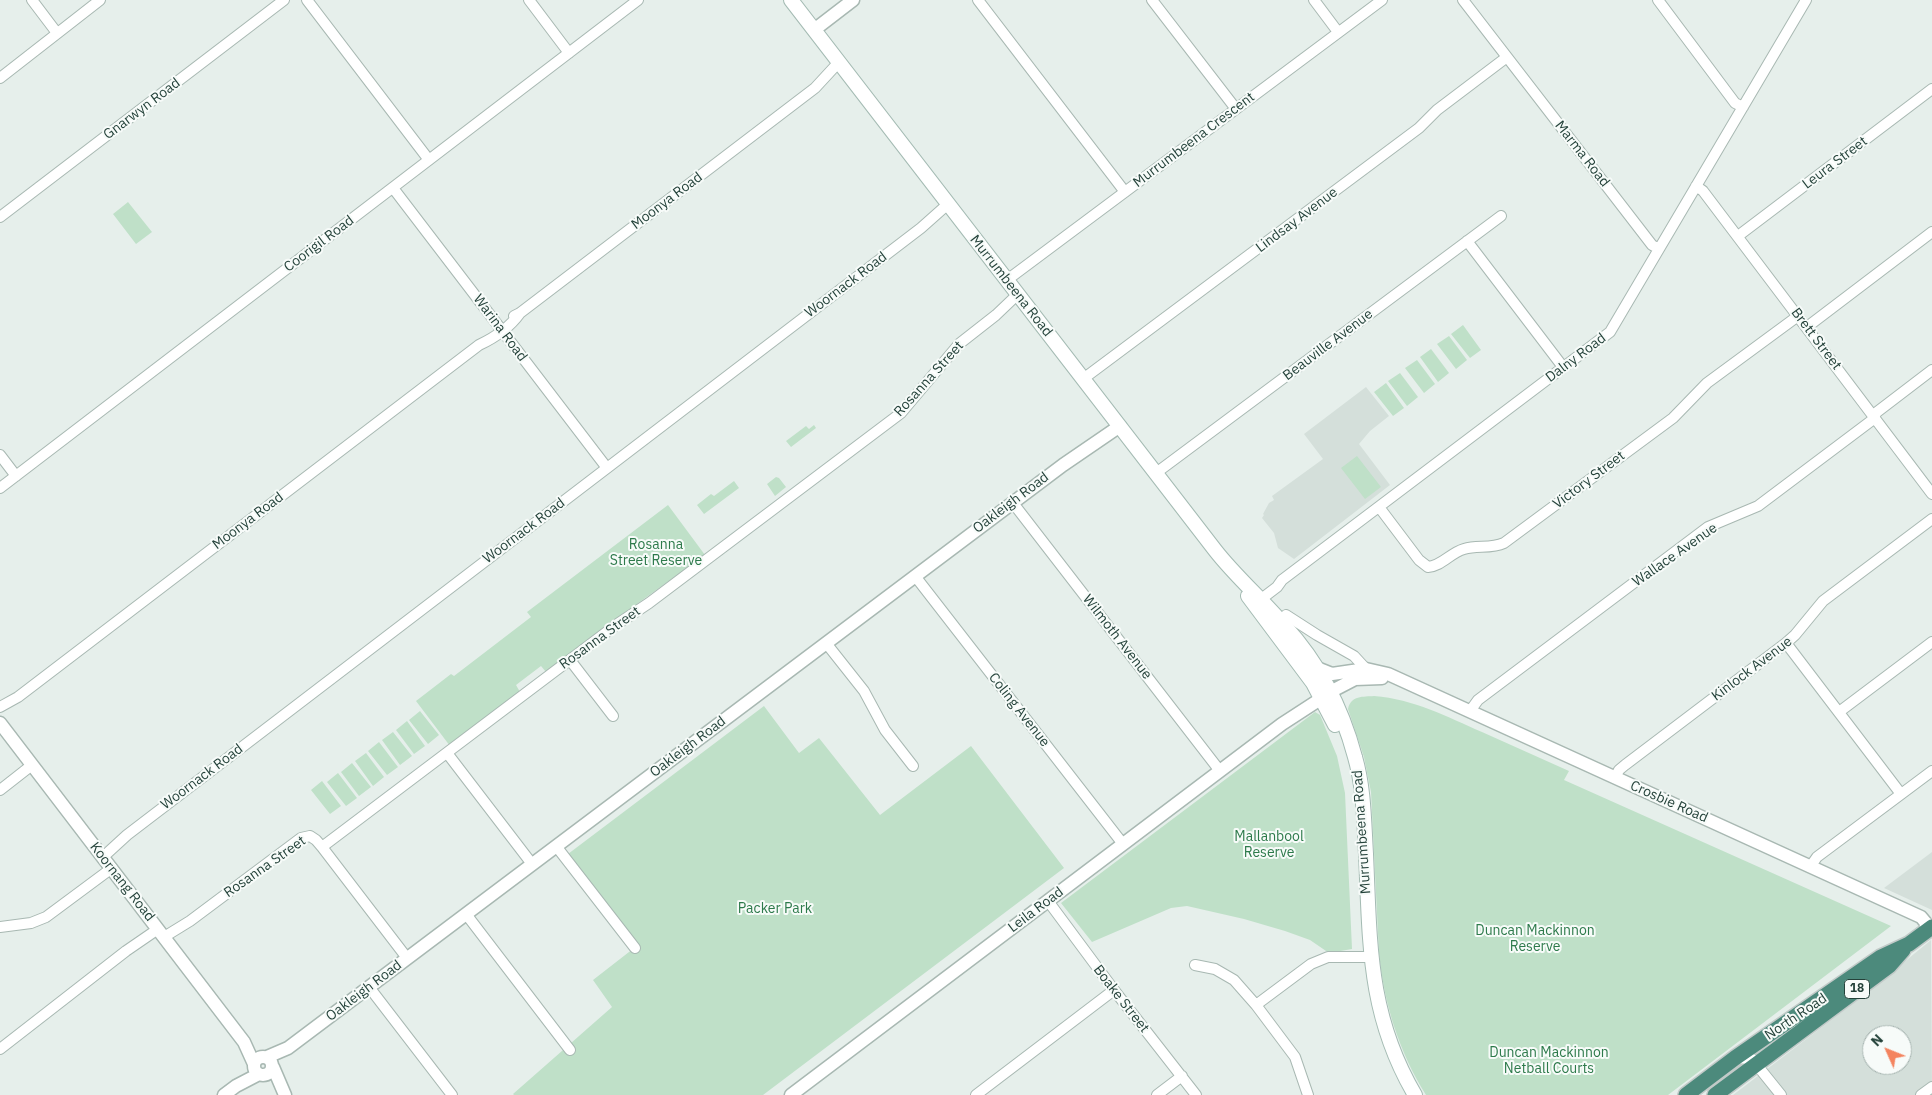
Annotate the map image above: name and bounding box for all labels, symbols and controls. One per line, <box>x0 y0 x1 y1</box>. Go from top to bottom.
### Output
street label: Gnarwyn Road <box>100 75 184 143</box>
street label: Murrumbeena Crescent <box>1130 89 1258 191</box>
street label: Marma Road <box>1551 118 1613 190</box>
street label: Leura Street <box>1799 133 1871 193</box>
street label: Moonya Road <box>628 169 706 233</box>
street label: Lindsay Avenue <box>1253 184 1341 256</box>
street label: Coorigil Road <box>281 212 357 276</box>
street label: Murrumbeena Road <box>966 232 1056 340</box>
street label: Woornack Road <box>802 249 890 321</box>
street label: Warina Road <box>469 291 531 365</box>
street label: Brett Street <box>1787 305 1845 373</box>
street label: Beauville Avenue <box>1280 306 1376 384</box>
street label: Dalny Road <box>1543 330 1609 386</box>
street label: Rosanna Street <box>891 338 967 420</box>
street label: Victory Street <box>1550 447 1628 513</box>
street label: Oakleigh Road <box>970 469 1052 537</box>
street label: Moonya Road <box>209 489 287 553</box>
street label: Woornack Road <box>480 495 568 567</box>
street label: Wallace Avenue <box>1629 520 1721 590</box>
park label: Rosanna Street Reserve <box>610 537 702 570</box>
street label: Wilmoth Avenue <box>1079 591 1155 683</box>
street label: Rosanna Street <box>556 603 644 673</box>
street label: Kinlock Avenue <box>1708 633 1796 705</box>
street label: Coling Avenue <box>985 670 1053 750</box>
street label: Oakleigh Road <box>647 713 729 781</box>
street label: Woornack Road <box>158 741 246 813</box>
street label: Murrumbeena Road <box>1349 769 1375 895</box>
street label: Crosbie Road <box>1628 777 1710 827</box>
park label: Mallanbool Reserve <box>1234 829 1304 862</box>
street label: Rosanna Street <box>221 833 309 901</box>
street label: Koornang Road <box>86 839 158 925</box>
street label: Leila Road <box>1005 884 1067 936</box>
park label: Packer Park <box>738 901 812 917</box>
park label: Duncan Mackinnon Reserve <box>1475 923 1595 956</box>
street label: Oakleigh Road <box>323 957 405 1025</box>
street label: Boake Street <box>1089 962 1153 1036</box>
road number: 18 <box>1844 980 1870 999</box>
street label: North Road <box>1762 990 1830 1044</box>
north arrow <box>1862 1025 1912 1075</box>
text: N <box>1867 1030 1887 1050</box>
park label: Duncan Mackinnon Netball Courts <box>1489 1045 1609 1078</box>

